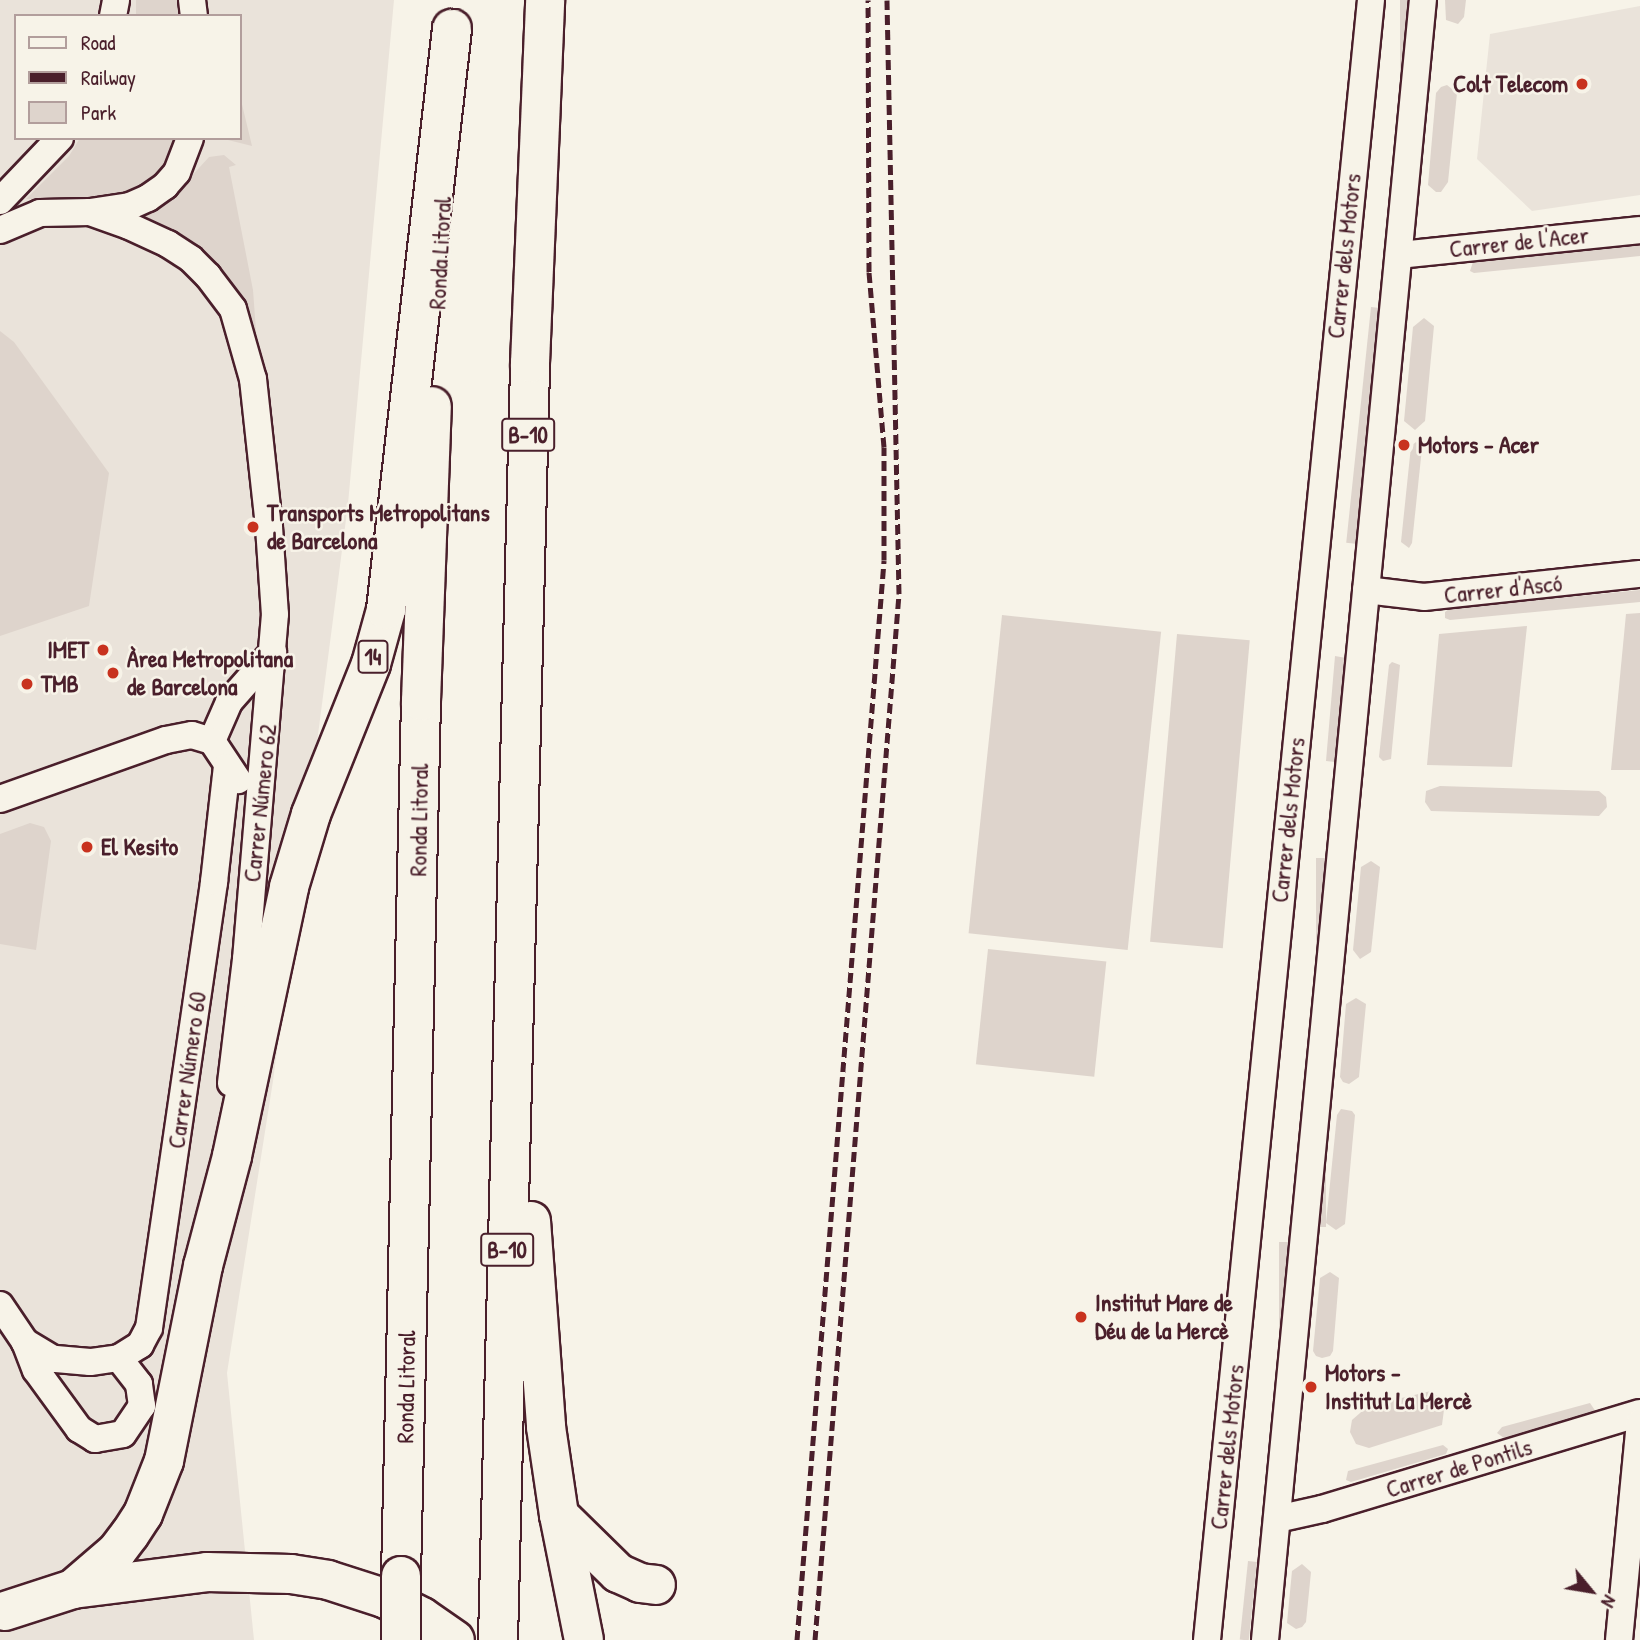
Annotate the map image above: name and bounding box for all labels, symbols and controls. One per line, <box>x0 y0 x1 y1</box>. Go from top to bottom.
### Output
legend <box>14 14 242 140</box>
text: Road <box>81 28 115 57</box>
text: Railway <box>81 63 136 92</box>
place label: Colt Telecom <box>1453 70 1568 98</box>
marker: Colt Telecom <box>1574 76 1590 92</box>
text: Park <box>81 98 116 127</box>
street label: Carrer dels Motors <box>1321 172 1367 340</box>
street label: Ronda Litoral <box>423 196 457 310</box>
street label: Carrer de l'Acer <box>1448 220 1590 264</box>
road number: B-10 <box>500 416 556 454</box>
place label: Motors - Acer <box>1418 431 1539 459</box>
marker: Motors - Acer <box>1396 437 1412 453</box>
place label: Transports Metropolitans de Barcelona <box>267 499 490 555</box>
marker: Transports Metropolitans de Barcelona <box>245 519 261 535</box>
street label: Carrer d'Ascó <box>1443 568 1563 610</box>
place label: IMET <box>47 636 89 664</box>
road number: 14 <box>357 638 389 677</box>
marker: IMET <box>95 642 111 658</box>
place label: Àrea Metropolitana de Barcelona <box>127 645 293 701</box>
marker: Àrea Metropolitana de Barcelona <box>105 665 121 681</box>
place label: TMB <box>41 670 79 698</box>
marker: TMB <box>19 676 35 692</box>
street label: Carrer Número 62 <box>237 723 283 883</box>
street label: Carrer dels Motors <box>1265 736 1311 904</box>
street label: Ronda Litoral <box>404 763 434 877</box>
place label: El Kesito <box>101 833 178 861</box>
marker: El Kesito <box>79 839 95 855</box>
street label: Carrer Número 60 <box>162 990 212 1150</box>
road number: B-10 <box>479 1231 535 1270</box>
place label: Institut Mare de Déu de la Mercè <box>1095 1289 1233 1345</box>
marker: Institut Mare de Déu de la Mercè <box>1073 1309 1089 1325</box>
street label: Ronda Litoral <box>391 1330 421 1444</box>
place label: Motors - Institut La Mercè <box>1325 1359 1472 1415</box>
street label: Carrer dels Motors <box>1204 1363 1250 1531</box>
marker: Motors - Institut La Mercè <box>1303 1379 1319 1395</box>
street label: Carrer de Pontils <box>1383 1432 1535 1504</box>
north arrow <box>1556 1556 1626 1626</box>
text: N <box>1595 1591 1623 1612</box>

